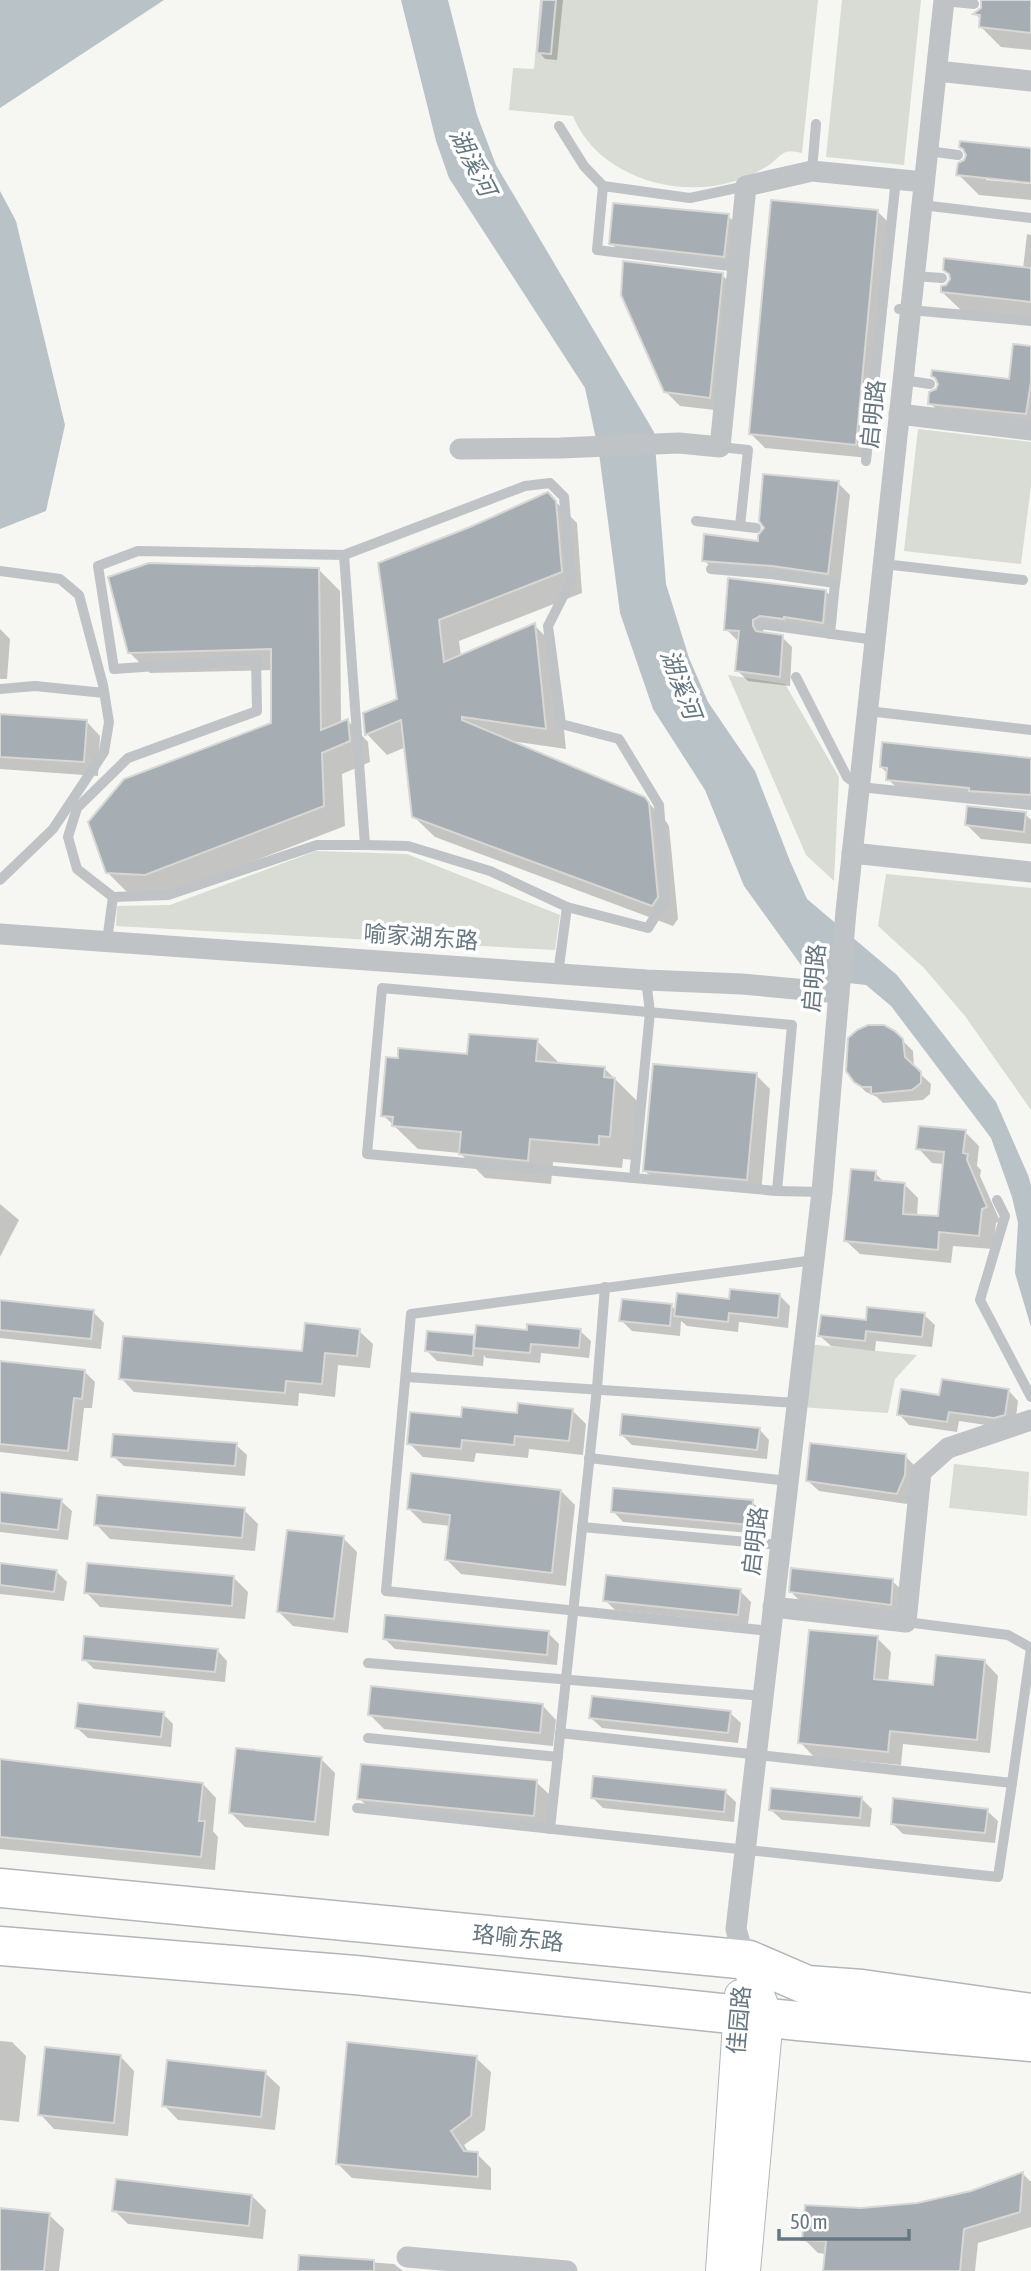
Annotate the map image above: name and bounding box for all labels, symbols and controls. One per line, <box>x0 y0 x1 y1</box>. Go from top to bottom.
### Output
water label: 湖溪河 <box>445 124 503 204</box>
street label: 启明路 <box>856 378 890 450</box>
water label: 湖溪河 <box>655 646 708 726</box>
street label: 喻家湖东路 <box>363 920 479 954</box>
street label: 启明路 <box>798 942 830 1014</box>
street label: 启明路 <box>738 1505 772 1577</box>
street label: 珞喻东路 <box>471 1920 565 1956</box>
street label: 佳园路 <box>723 1984 755 2056</box>
scale bar <box>779 2198 908 2242</box>
text: 50 m <box>790 2209 828 2233</box>

